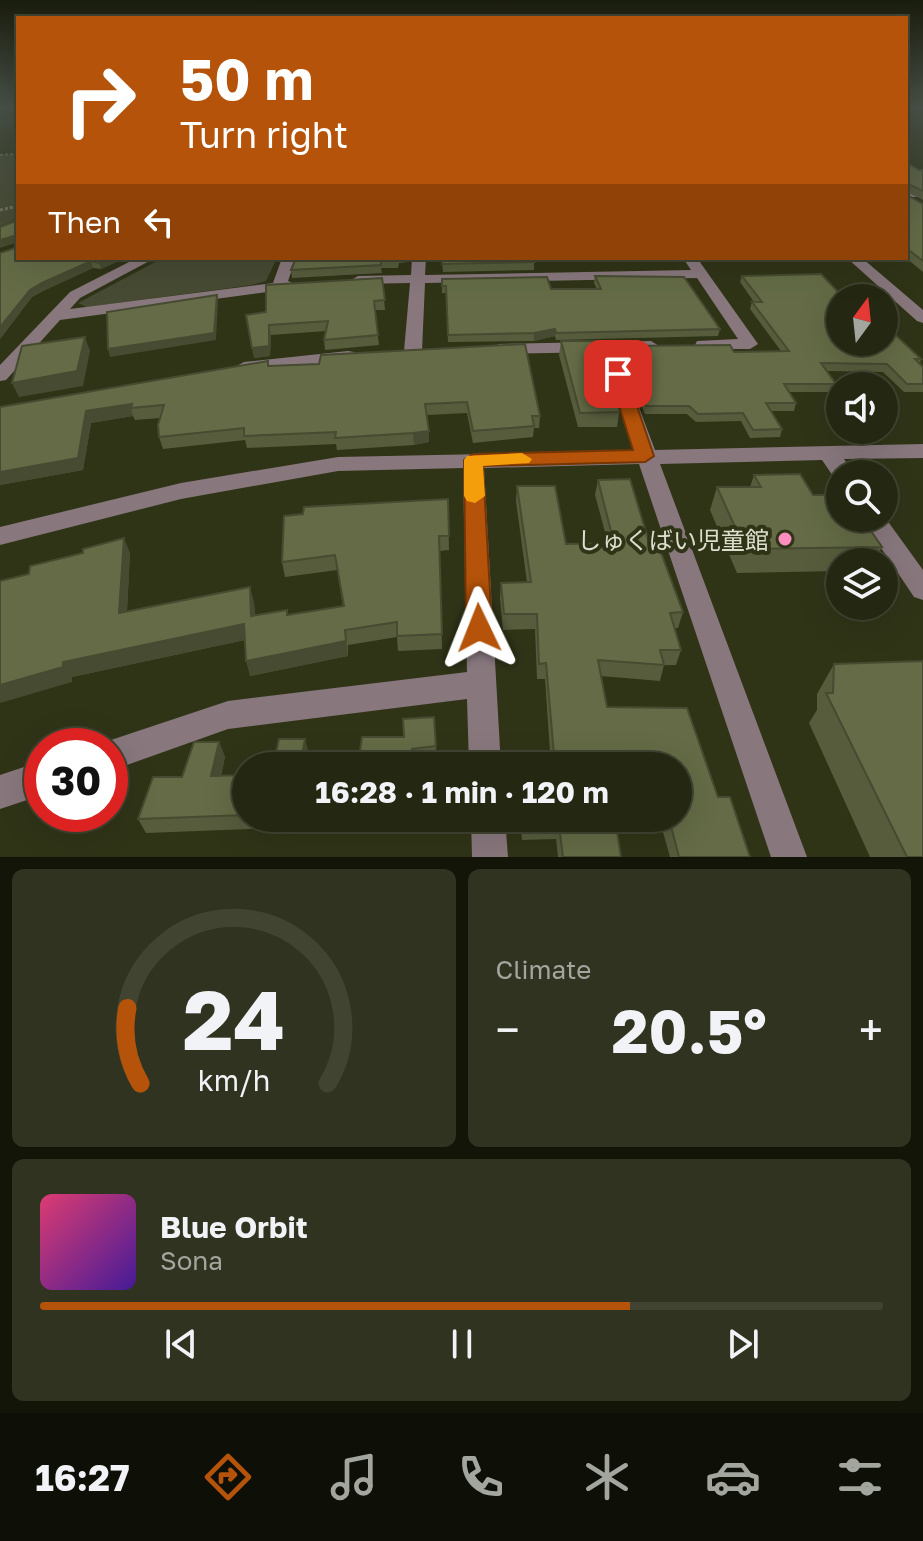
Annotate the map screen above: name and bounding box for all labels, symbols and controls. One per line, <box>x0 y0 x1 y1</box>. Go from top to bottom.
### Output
text: 50 m <box>180 45 314 112</box>
icon: right <box>48 48 152 152</box>
text: Turn right <box>180 113 348 156</box>
icon: left <box>137 200 181 244</box>
text: Then <box>48 204 121 240</box>
north arrow <box>826 284 898 356</box>
map controls <box>826 284 898 620</box>
pin <box>584 340 652 408</box>
icon: arrive <box>596 352 640 396</box>
button: sound <box>826 372 898 444</box>
button: search <box>826 460 898 532</box>
place label: しゅくばい児童館 <box>577 525 769 554</box>
marker: しゅくばい児童館 <box>776 530 794 548</box>
button: layers <box>826 548 898 620</box>
position arrow <box>437 586 521 670</box>
speed limit sign: 30 <box>24 728 128 832</box>
text: 16:28 · 1 min · 120 m <box>315 774 609 810</box>
text: Climate <box>496 954 591 985</box>
text: 24 <box>182 968 285 1068</box>
text: 20.5° <box>612 994 767 1066</box>
text: − <box>496 1003 520 1056</box>
text: + <box>859 1003 883 1056</box>
text: km/h <box>197 1063 270 1097</box>
text: Blue Orbit <box>160 1209 308 1245</box>
text: Sona <box>160 1245 223 1276</box>
icon: previous <box>159 1322 203 1366</box>
icon: pause <box>440 1322 484 1366</box>
icon: next <box>721 1322 765 1366</box>
icon: directions <box>200 1449 256 1505</box>
icon: music <box>326 1449 382 1505</box>
icon: phone <box>453 1449 509 1505</box>
icon: climate <box>579 1449 635 1505</box>
icon: car <box>705 1449 761 1505</box>
icon: filters <box>832 1449 888 1505</box>
text: 16:27 <box>35 1456 130 1499</box>

